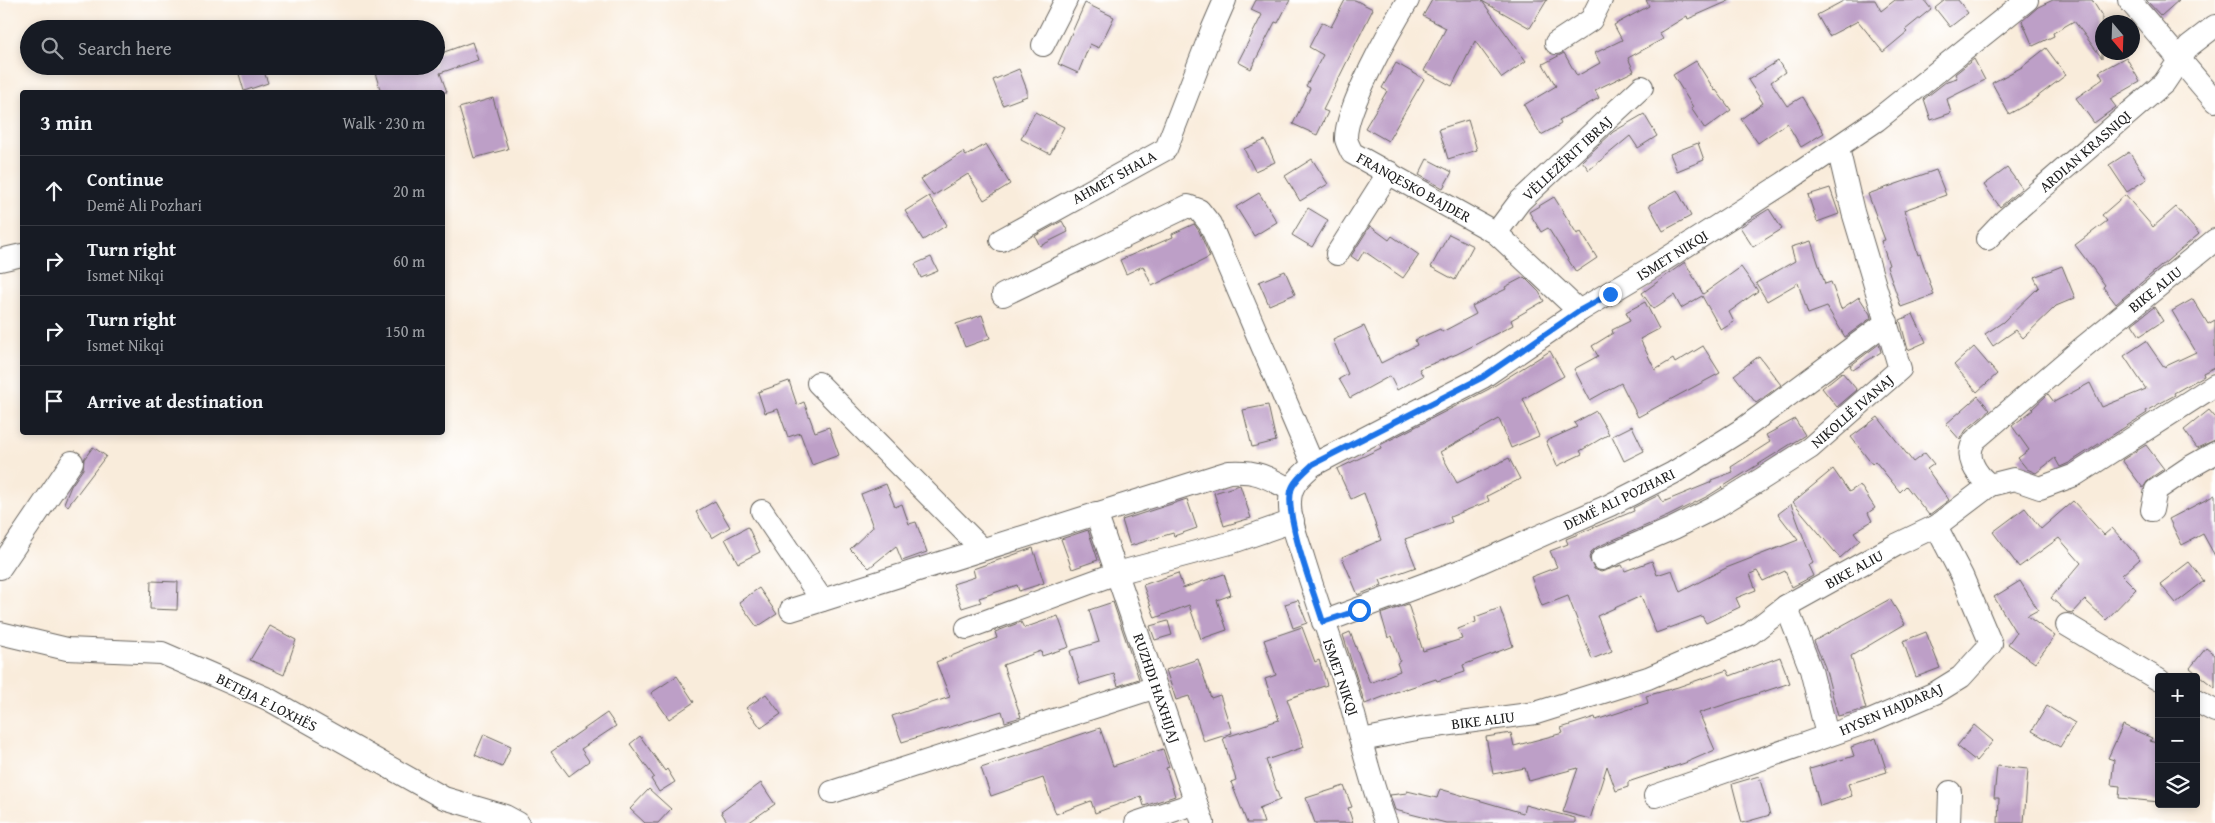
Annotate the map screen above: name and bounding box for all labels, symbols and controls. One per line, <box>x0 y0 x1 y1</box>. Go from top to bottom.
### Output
north arrow <box>2095 15 2140 60</box>
search box <box>20 20 445 75</box>
icon: search <box>38 34 66 62</box>
text: Search here <box>78 34 172 62</box>
street label: ARDIAN KRASNIQI <box>2034 105 2136 197</box>
text: 3 min <box>40 107 92 138</box>
text: Walk · 230 m <box>342 111 425 135</box>
street label: VËLLEZËRIT IBRAJ <box>1518 111 1617 205</box>
street label: AHMET SHALA <box>1068 145 1160 209</box>
street label: FRANQESKO BAJDER <box>1353 147 1475 227</box>
text: Continue <box>87 165 164 193</box>
icon: ahead <box>40 177 68 205</box>
text: 20 m <box>393 179 425 203</box>
text: Demë Ali Pozhari <box>87 193 202 217</box>
street label: ISMET NIKQI <box>1632 225 1712 285</box>
text: Turn right <box>87 235 176 263</box>
icon: right <box>40 247 68 275</box>
text: 60 m <box>393 249 425 273</box>
street label: BIKE ALIU <box>2124 261 2186 317</box>
text: Ismet Nikqi <box>87 263 164 287</box>
route end <box>1599 283 1622 306</box>
text: Turn right <box>87 305 176 333</box>
icon: right <box>40 317 68 345</box>
text: 150 m <box>385 319 425 343</box>
text: Ismet Nikqi <box>87 333 164 357</box>
street label: NIKOLLË IVANAJ <box>1806 369 1898 453</box>
icon: arrive <box>40 387 68 415</box>
text: Arrive at destination <box>87 387 263 415</box>
street label: DEMË ALI POZHARI <box>1560 463 1678 535</box>
street label: BIKE ALIU <box>1821 544 1887 594</box>
route start <box>1348 599 1371 622</box>
street label: RUZHDI HAXHIJAJ <box>1128 630 1186 746</box>
street label: ISMET NIKQI <box>1318 635 1364 719</box>
street label: BETEJA E LOXHËS <box>213 668 321 736</box>
map controls <box>2155 673 2200 808</box>
button: + <box>2155 673 2200 718</box>
street label: HYSEN HAJDARAJ <box>1836 678 1946 740</box>
street label: BIKE ALIU <box>1450 706 1516 734</box>
button: − <box>2155 718 2200 763</box>
button: layers <box>2155 763 2200 808</box>

